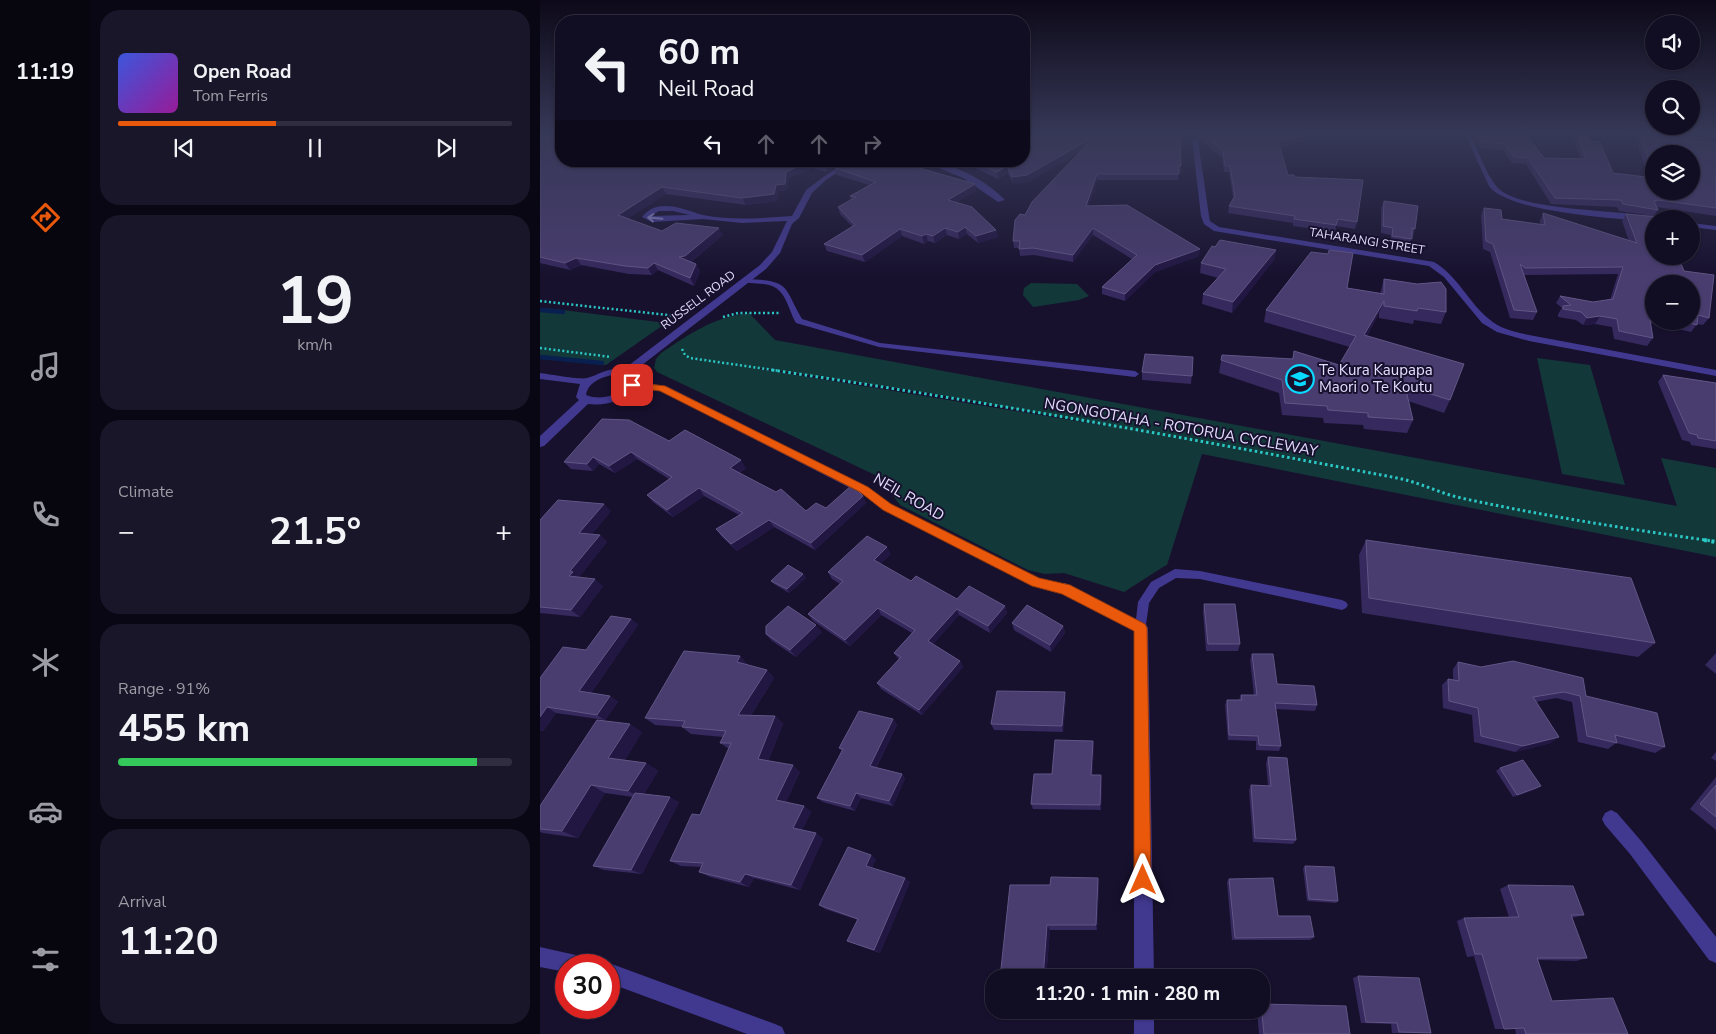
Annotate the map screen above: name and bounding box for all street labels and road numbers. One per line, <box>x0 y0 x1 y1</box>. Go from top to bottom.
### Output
street label: TAHARANGI STREET <box>1308 224 1427 258</box>
street label: RUSSELL ROAD <box>658 267 739 333</box>
street label: NGONGOTAHA - ROTORUA CYCLEWAY <box>1043 393 1320 461</box>
street label: NEIL ROAD <box>870 469 948 525</box>

